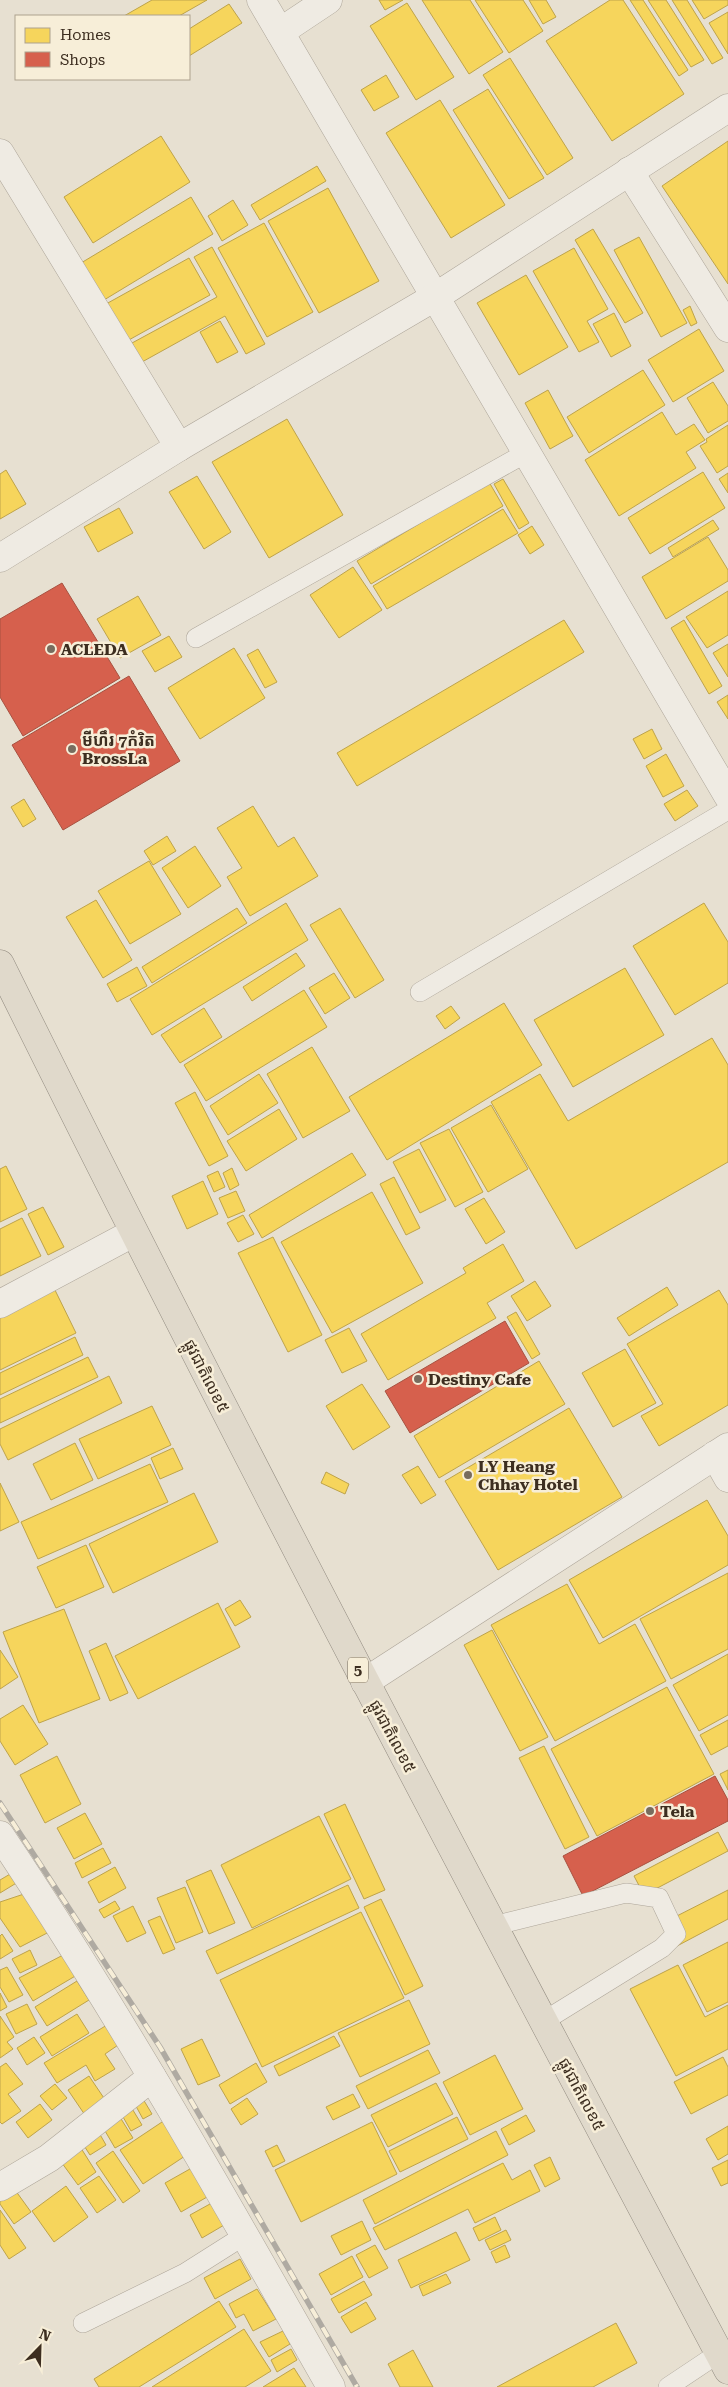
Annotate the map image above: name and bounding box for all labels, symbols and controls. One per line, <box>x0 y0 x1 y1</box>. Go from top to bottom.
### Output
legend <box>15 15 190 80</box>
text: Homes <box>60 26 111 44</box>
text: Shops <box>60 51 105 69</box>
place label: ACLEDA <box>61 640 128 659</box>
marker: ACLEDA <box>45 643 57 655</box>
place label: មីហឹរ 7កំរិត BrossLa <box>82 729 155 768</box>
marker: មីហឹរ 7កំរិត BrossLa <box>66 743 78 755</box>
street label: ផ្លូវជាតិលេខ៥ <box>176 1336 233 1418</box>
place label: Destiny Cafe <box>428 1370 531 1389</box>
marker: Destiny Cafe <box>412 1373 424 1385</box>
place label: LY Heang Chhay Hotel <box>478 1457 578 1494</box>
marker: LY Heang Chhay Hotel <box>462 1469 474 1481</box>
road number: 5 <box>348 1658 368 1682</box>
street label: ផ្លូវជាតិលេខ៥ <box>361 1696 420 1778</box>
place label: Tela <box>660 1802 695 1821</box>
marker: Tela <box>644 1805 656 1817</box>
street label: ផ្លូវជាតិលេខ៥ <box>550 2054 609 2136</box>
north arrow <box>15 2322 65 2372</box>
text: N <box>37 2326 53 2345</box>

